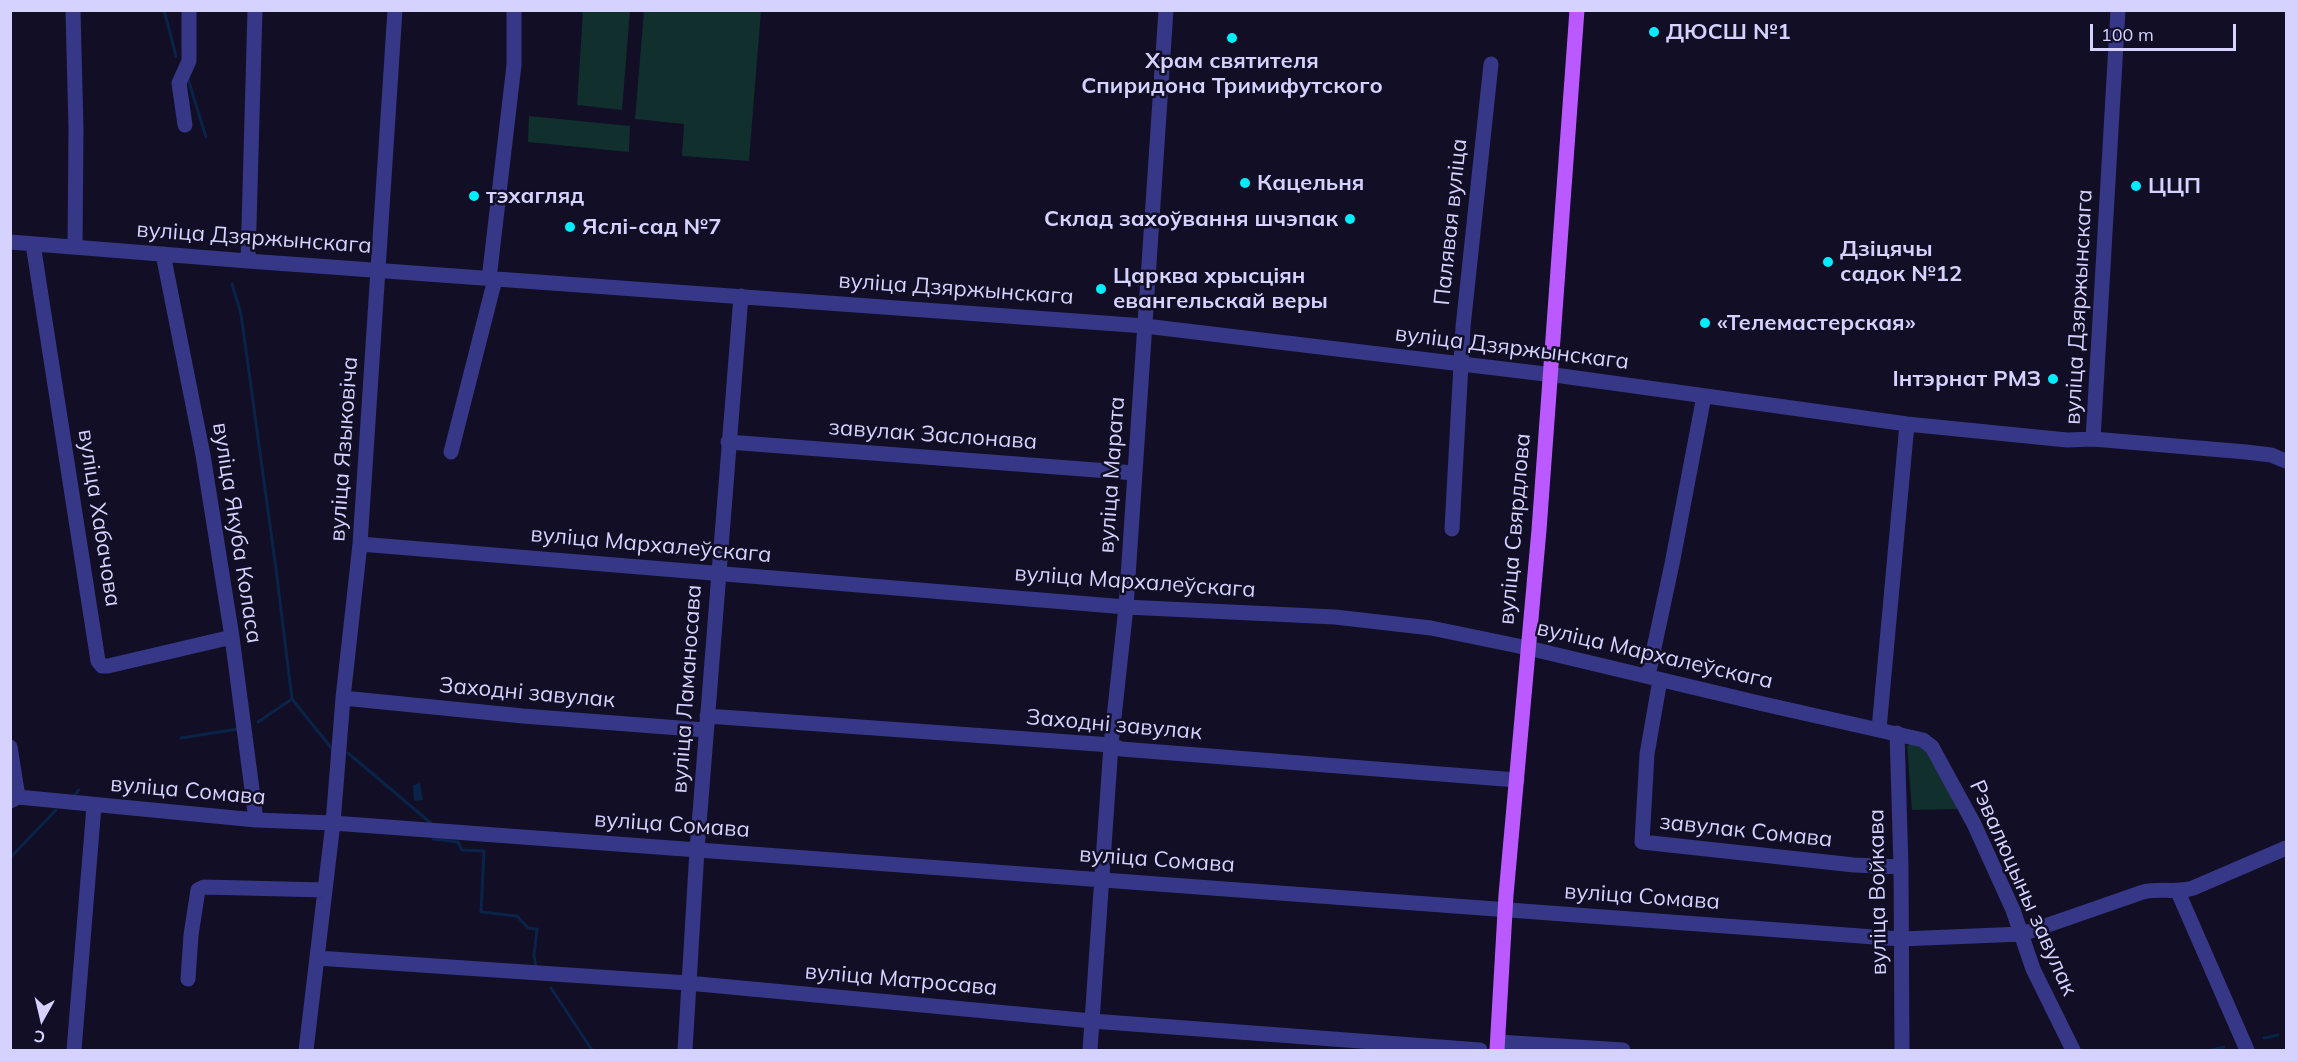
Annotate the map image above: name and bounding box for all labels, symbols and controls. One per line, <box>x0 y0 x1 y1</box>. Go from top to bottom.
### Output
scale bar <box>2093 12 2238 50</box>
place label: ДЮСШ №1 <box>1666 19 1791 45</box>
text: 100 m <box>2101 23 2154 46</box>
marker: ДЮСШ №1 <box>1647 25 1661 39</box>
marker: Храм святителя Спиридона Тримифутского <box>1225 31 1239 45</box>
place label: Храм святителя Спиридона Тримифутского <box>1081 48 1383 100</box>
street label: Палявая вуліца <box>1429 137 1473 307</box>
place label: Кацельня <box>1257 170 1364 196</box>
place label: ЦЦП <box>2148 173 2201 199</box>
marker: Кацельня <box>1238 176 1252 190</box>
marker: ЦЦП <box>2129 179 2143 193</box>
place label: тэхагляд <box>486 183 584 209</box>
marker: тэхагляд <box>467 189 481 203</box>
street label: вуліца Дзяржынскага <box>2060 189 2098 425</box>
place label: Склад захоўвання шчэпак <box>1044 206 1338 232</box>
marker: Склад захоўвання шчэпак <box>1343 212 1357 226</box>
place label: Яслі-сад №7 <box>582 214 721 240</box>
street label: вуліца Дзяржынскага <box>136 217 372 259</box>
marker: Яслі-сад №7 <box>563 220 577 234</box>
place label: Дзіцячы садок №12 <box>1840 236 1962 288</box>
marker: Дзіцячы садок №12 <box>1821 255 1835 269</box>
place label: Царква хрысціян евангельскай веры <box>1113 263 1328 314</box>
street label: вуліца Дзяржынскага <box>838 268 1074 310</box>
marker: Царква хрысціян евангельскай веры <box>1094 282 1108 296</box>
place label: «Телемастерская» <box>1717 310 1916 336</box>
marker: «Телемастерская» <box>1698 316 1712 330</box>
street label: вуліца Дзяржынскага <box>1393 321 1631 375</box>
street label: вуліца Языковіча <box>324 356 364 542</box>
place label: Інтэрнат РМЗ <box>1893 366 2041 392</box>
marker: Інтэрнат РМЗ <box>2046 372 2060 386</box>
street label: вуліца Марата <box>1093 396 1131 554</box>
street label: завулак Заслонава <box>828 415 1038 455</box>
street label: вуліца Якуба Коласа <box>207 421 267 645</box>
street label: вуліца Хабачова <box>72 427 126 609</box>
street label: вуліца Свярдлова <box>1493 432 1537 626</box>
street label: вуліца Мархалеўскага <box>530 521 772 569</box>
street label: вуліца Мархалеўскага <box>1014 560 1256 604</box>
street label: вуліца Ламаносава <box>667 584 707 794</box>
street label: вуліца Мархалеўскага <box>1534 615 1776 695</box>
street label: Заходні завулак <box>438 672 616 714</box>
street label: Заходні завулак <box>1025 704 1203 746</box>
street label: вуліца Сомава <box>109 771 267 811</box>
street label: Рэвалюцыны завулак <box>1964 776 2082 1000</box>
street label: вуліца Сомава <box>593 806 751 844</box>
street label: завулак Сомава <box>1658 809 1834 853</box>
street label: вуліца Войкава <box>1863 809 1893 975</box>
street label: вуліца Сомава <box>1078 841 1236 879</box>
street label: вуліца Сомава <box>1563 878 1721 916</box>
street label: вуліца Матросава <box>804 958 998 1002</box>
north arrow <box>12 989 72 1049</box>
text: С <box>33 1026 46 1047</box>

